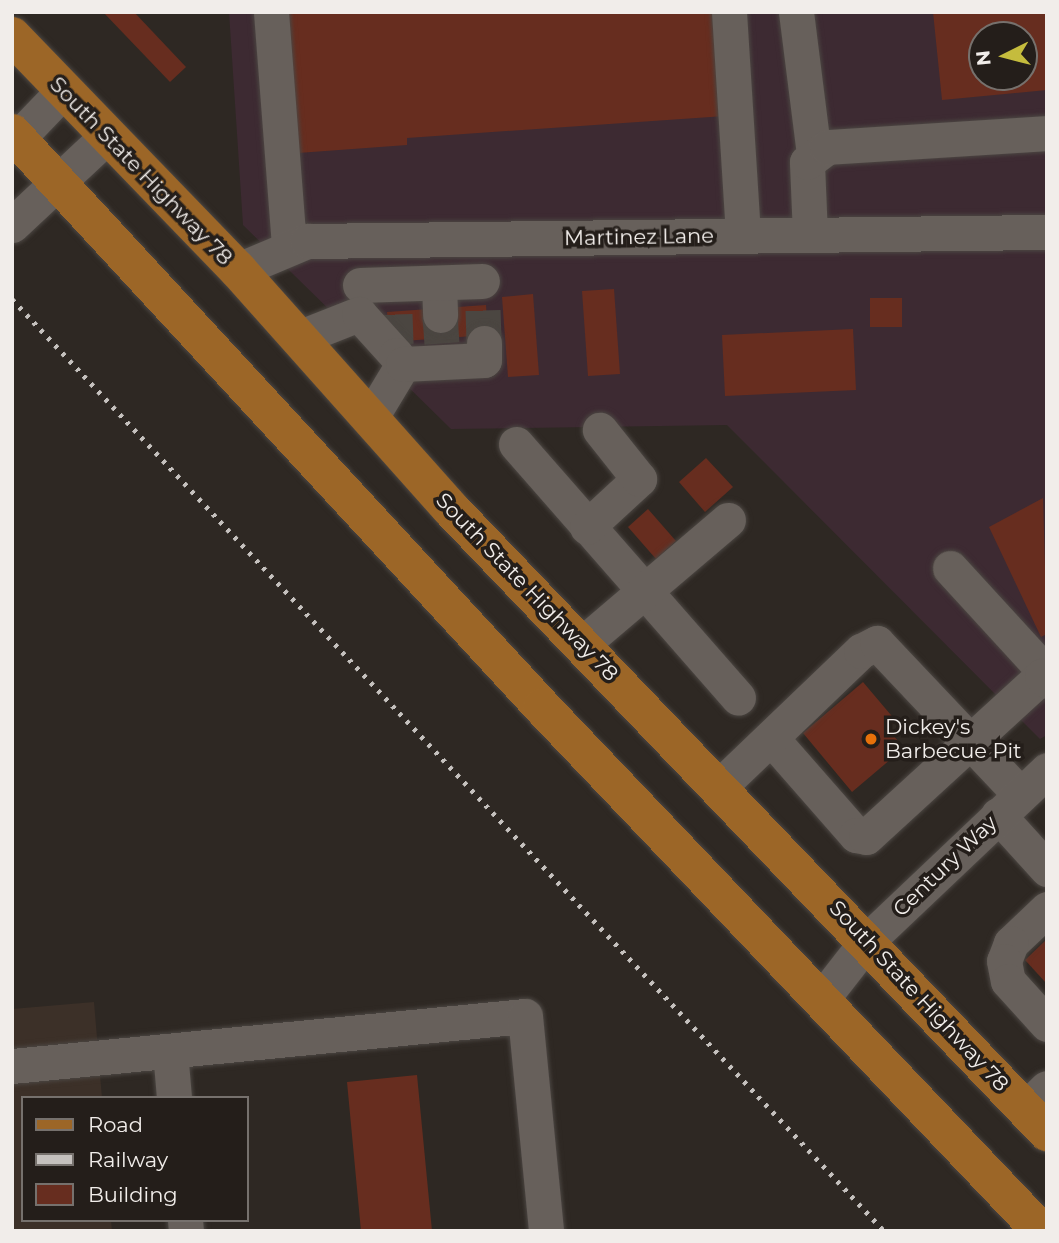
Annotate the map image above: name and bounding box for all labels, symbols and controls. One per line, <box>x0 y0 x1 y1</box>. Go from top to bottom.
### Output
north arrow <box>968 21 1038 91</box>
text: N <box>971 49 996 67</box>
street label: South State Highway 78 <box>45 72 237 270</box>
street label: Martinez Lane <box>564 223 714 251</box>
street label: South State Highway 78 <box>431 488 623 686</box>
place label: Dickey's Barbecue Pit <box>885 714 1022 764</box>
marker: Dickey's Barbecue Pit <box>863 731 879 747</box>
street label: Century Way <box>888 810 1002 922</box>
street label: South State Highway 78 <box>824 895 1014 1097</box>
legend <box>21 1096 248 1222</box>
text: Road <box>88 1112 143 1137</box>
text: Railway <box>88 1147 168 1172</box>
text: Building <box>88 1182 178 1207</box>

